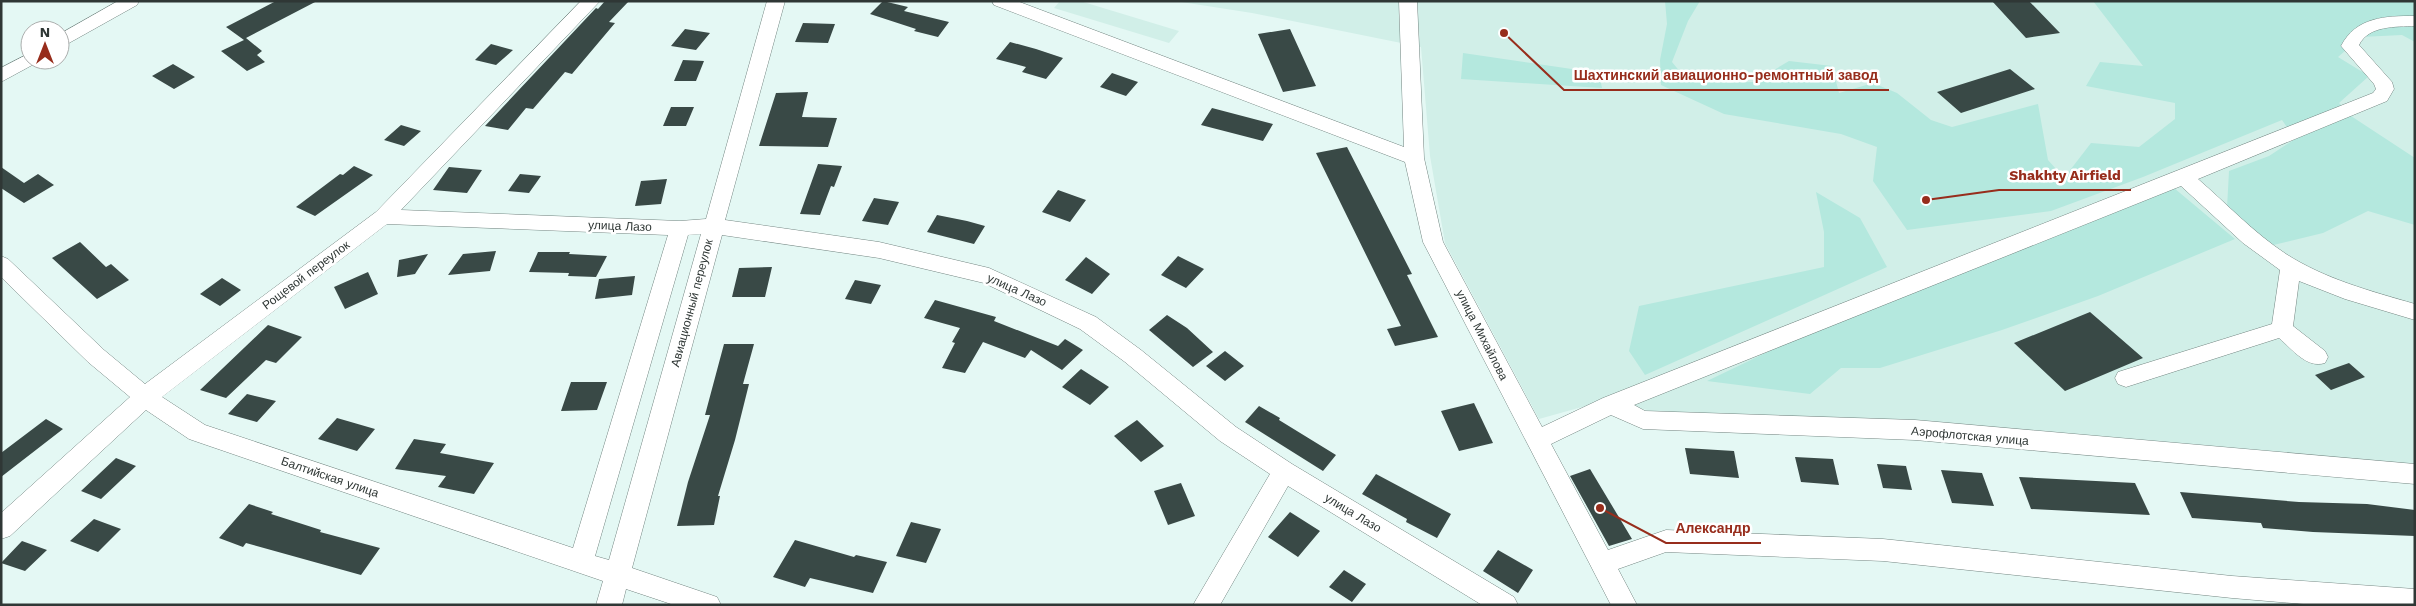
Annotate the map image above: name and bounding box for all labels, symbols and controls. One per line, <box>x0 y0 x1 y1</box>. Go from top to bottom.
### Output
north arrow <box>20 20 70 70</box>
text: N <box>40 24 50 40</box>
callout: Шахтинский авиационно-ремонтный завод <box>1564 61 1889 90</box>
text: Шахтинский авиационно-ремонтный завод <box>1574 67 1878 83</box>
callout: Shakhty Airfield <box>1999 161 2131 190</box>
text: Shakhty Airfield <box>2009 167 2121 183</box>
street label: улица Лазо <box>588 218 652 234</box>
street label: Рощевой переулок <box>260 237 353 312</box>
street label: Авиационный переулок <box>668 237 716 369</box>
street label: улица Лазо <box>985 271 1049 309</box>
street label: улица Михайлова <box>1453 287 1511 383</box>
street label: Аэрофлотская улица <box>1911 424 2030 448</box>
street label: Балтийская улица <box>279 454 381 500</box>
street label: улица Лазо <box>1322 491 1384 536</box>
callout: Александр <box>1666 514 1761 543</box>
text: Александр <box>1675 520 1751 536</box>

